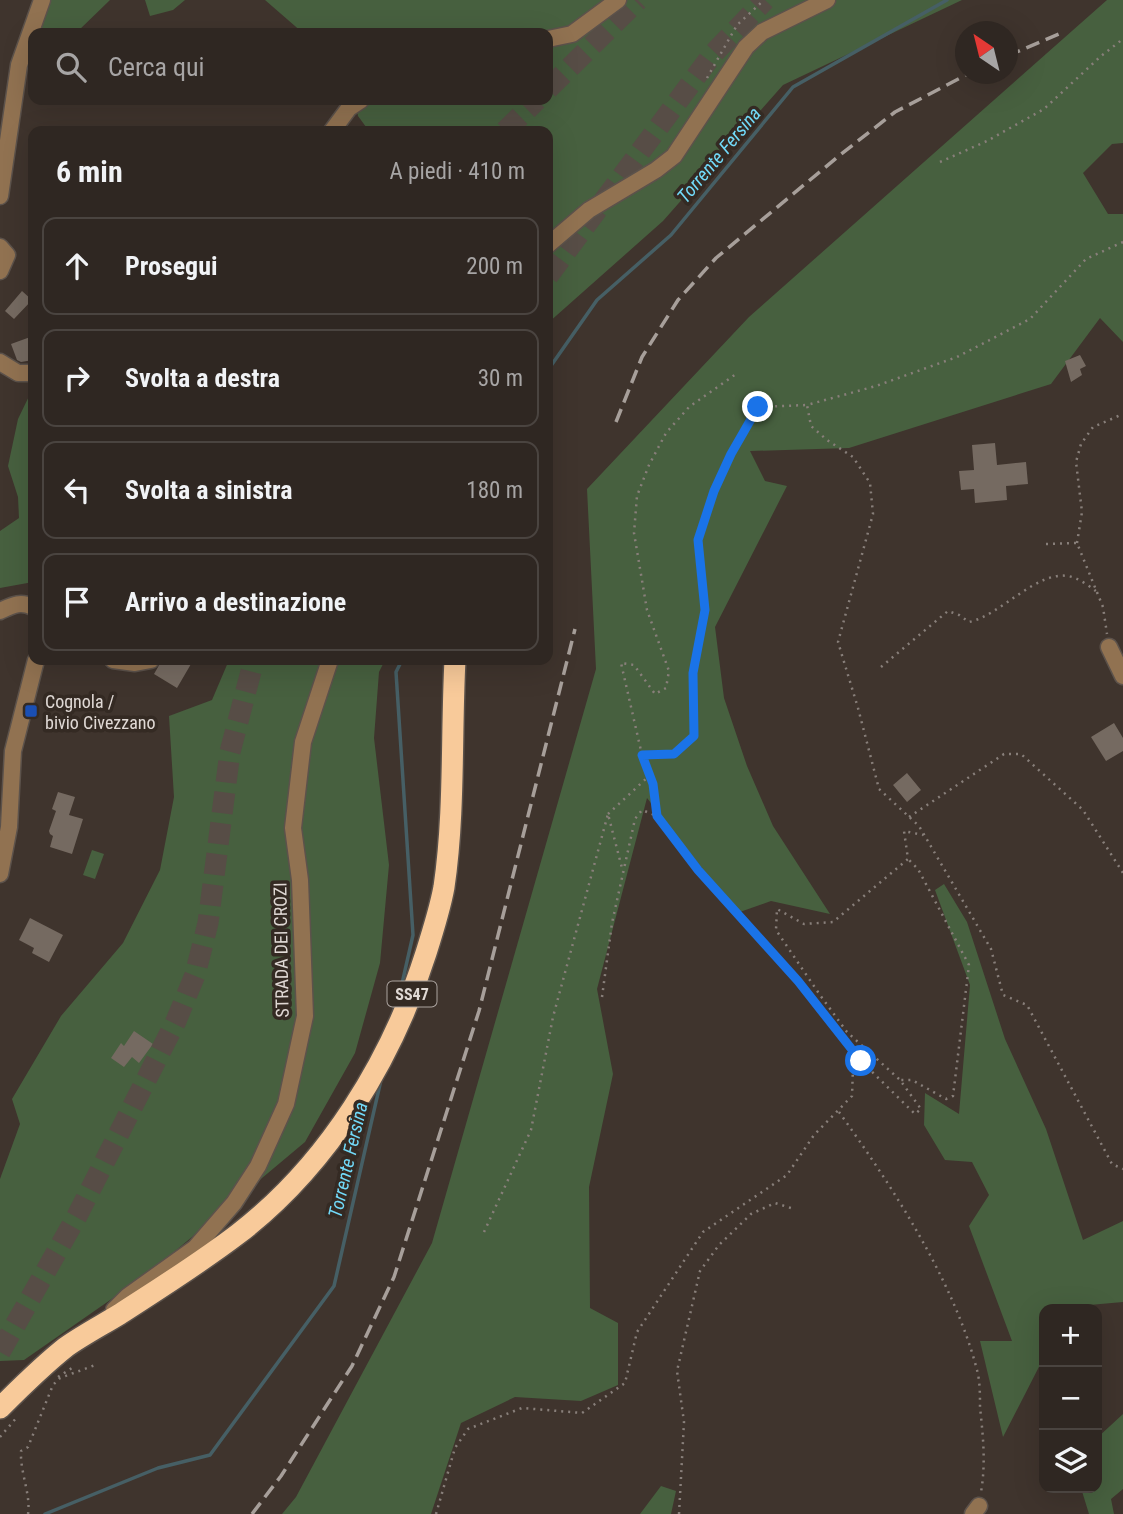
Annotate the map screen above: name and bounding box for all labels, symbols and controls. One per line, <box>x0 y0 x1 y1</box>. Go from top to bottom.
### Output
north arrow <box>955 21 1018 84</box>
search box <box>28 28 553 105</box>
icon: search <box>52 48 90 86</box>
text: Cerca qui <box>108 52 205 82</box>
water label: Torrente Fersina <box>672 102 766 208</box>
text: 6 min <box>56 154 123 189</box>
text: A piedi · 410 m <box>390 158 525 185</box>
icon: ahead <box>58 247 96 285</box>
text: Prosegui <box>125 251 218 281</box>
text: 200 m <box>466 253 523 280</box>
icon: right <box>58 359 96 397</box>
text: Svolta a destra <box>125 363 280 393</box>
text: 30 m <box>478 365 523 392</box>
route end <box>742 391 773 422</box>
icon: left <box>58 471 96 509</box>
text: Svolta a sinistra <box>125 475 292 505</box>
text: 180 m <box>466 477 523 504</box>
icon: arrive <box>58 583 96 621</box>
text: Arrivo a destinazione <box>125 587 346 617</box>
place label: Cognola / bivio Civezzano <box>45 691 156 733</box>
marker: Cognola / bivio Civezzano <box>23 703 39 719</box>
street label: STRADA DEI CROZI <box>269 882 293 1018</box>
road number: SS47 <box>388 982 436 1006</box>
route start <box>845 1045 876 1076</box>
water label: Torrente Fersina <box>323 1100 373 1220</box>
map controls <box>1039 1304 1102 1493</box>
button: + <box>1039 1304 1102 1367</box>
button: − <box>1039 1367 1102 1430</box>
button: layers <box>1039 1430 1102 1493</box>

